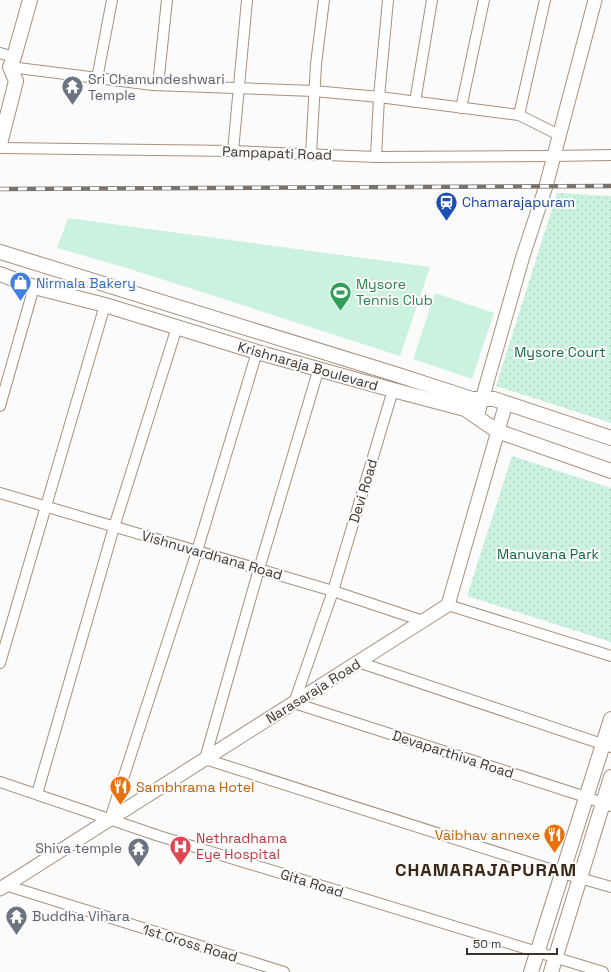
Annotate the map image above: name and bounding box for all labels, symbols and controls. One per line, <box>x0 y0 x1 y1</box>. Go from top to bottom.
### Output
place label: Sri Chamundeshwari Temple <box>88 70 225 104</box>
temple icon: Sri Chamundeshwari Temple <box>59 74 85 107</box>
street label: Pampapati Road <box>222 142 332 164</box>
station icon: Chamarajapuram <box>434 189 460 222</box>
place label: Chamarajapuram <box>462 193 575 211</box>
shop icon: Nirmala Bakery <box>8 270 34 303</box>
place label: Nirmala Bakery <box>36 274 136 292</box>
place label: Mysore Tennis Club <box>356 275 433 309</box>
sports icon: Mysore Tennis Club <box>327 279 353 312</box>
street label: Krishnaraja Boulevard <box>236 337 380 395</box>
park label: Mysore Court <box>514 343 606 361</box>
street label: Devi Road <box>345 457 381 525</box>
street label: Vishnuvardhana Road <box>139 526 285 584</box>
park label: Manuvana Park <box>497 545 599 563</box>
street label: Narasaraja Road <box>262 655 364 727</box>
street label: Devaparthiva Road <box>390 726 516 782</box>
restaurant icon: Sambhrama Hotel <box>107 774 133 807</box>
place label: Sambhrama Hotel <box>136 778 255 796</box>
restaurant icon: Vaibhav annexe <box>542 822 568 855</box>
place label: Vaibhav annexe <box>435 826 540 844</box>
place label: Nethradhama Eye Hospital <box>196 829 287 863</box>
hospital icon: Nethradhama Eye Hospital <box>167 833 193 866</box>
temple icon: Shiva temple <box>125 835 151 868</box>
place label: Shiva temple <box>35 839 122 857</box>
district label: CHAMARAJAPURAM <box>395 858 577 881</box>
street label: Gita Road <box>278 865 346 901</box>
temple icon: Buddha Vihara <box>4 903 30 936</box>
place label: Buddha Vihara <box>32 907 130 925</box>
street label: 1st Cross Road <box>140 920 240 966</box>
scale bar <box>467 930 557 956</box>
text: 50 m <box>473 936 501 952</box>

